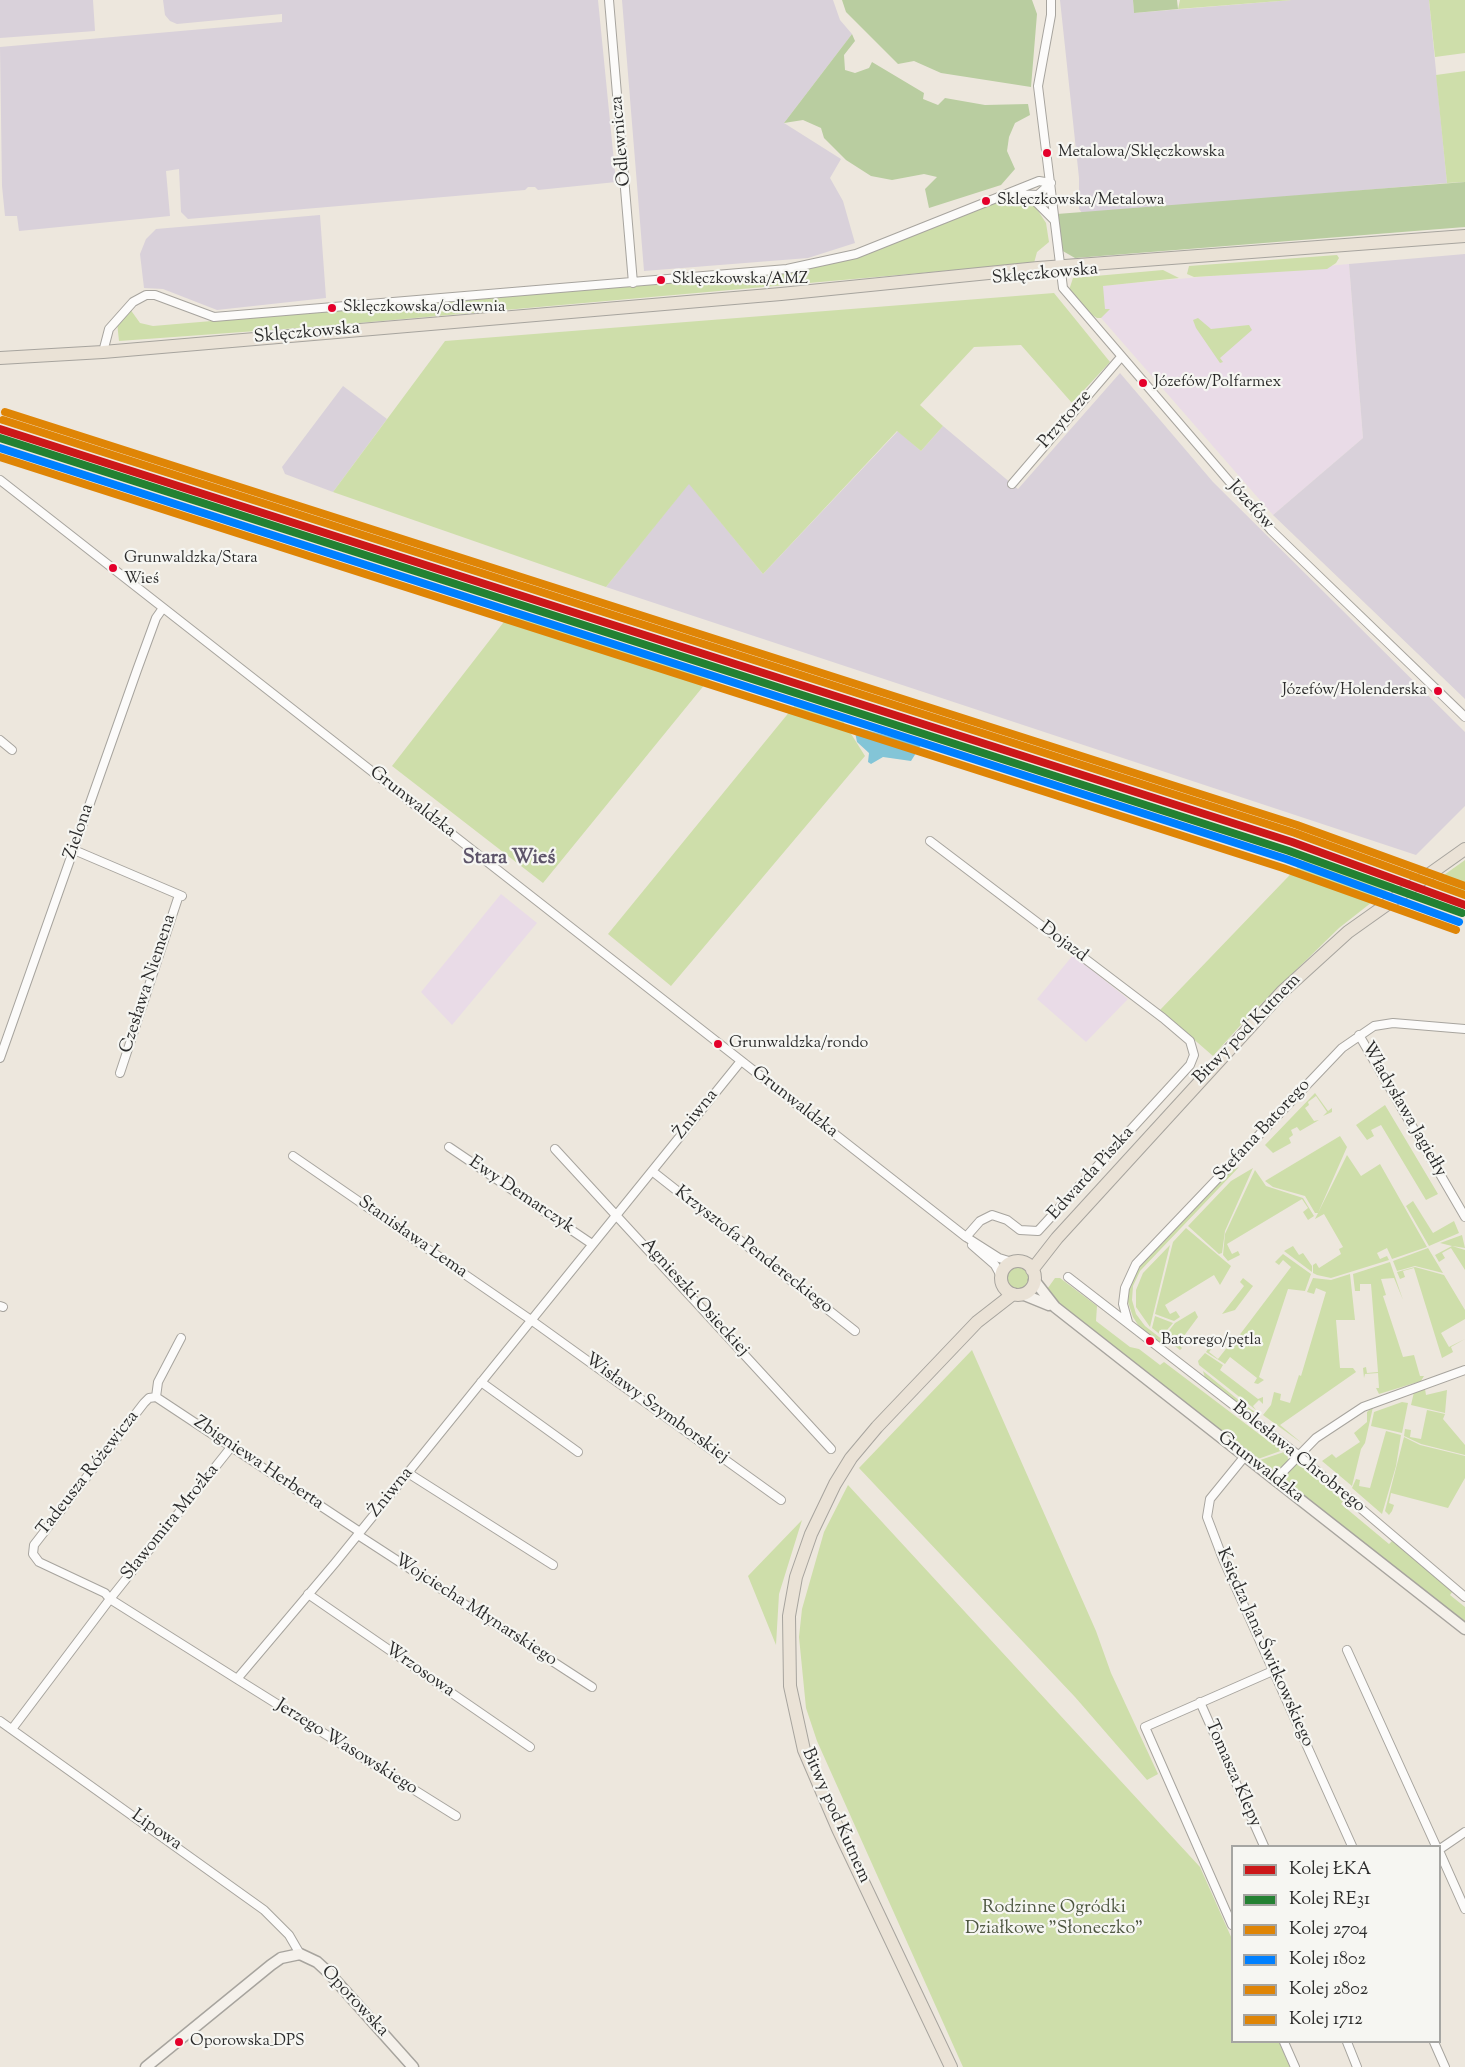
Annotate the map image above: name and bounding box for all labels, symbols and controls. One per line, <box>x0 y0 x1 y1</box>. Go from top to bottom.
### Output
street label: Odlewnicza <box>607 95 637 187</box>
place label: Metalowa/Sklęczkowska <box>1058 143 1225 163</box>
marker: Metalowa/Sklęczkowska <box>1041 147 1053 159</box>
place label: Sklęczkowska/Metalowa <box>997 191 1164 211</box>
marker: Sklęczkowska/Metalowa <box>980 195 992 207</box>
street label: Sklęczkowska <box>991 260 1099 290</box>
place label: Sklęczkowska/AMZ <box>672 270 808 290</box>
marker: Sklęczkowska/AMZ <box>655 274 667 286</box>
place label: Sklęczkowska/odlewnia <box>343 298 505 318</box>
marker: Sklęczkowska/odlewnia <box>326 302 338 314</box>
street label: Sklęczkowska <box>253 319 361 349</box>
place label: Józefów/Polfarmex <box>1154 373 1281 393</box>
marker: Józefów/Polfarmex <box>1137 377 1149 389</box>
street label: Przytorze <box>1035 386 1097 454</box>
street label: Józefów <box>1222 477 1278 535</box>
place label: Grunwaldzka/Stara Wieś <box>124 549 258 587</box>
marker: Grunwaldzka/Stara Wieś <box>107 562 119 574</box>
place label: Józefów/Holenderska <box>1282 681 1427 701</box>
marker: Józefów/Holenderska <box>1432 685 1444 697</box>
street label: Grunwaldzka <box>365 763 459 843</box>
street label: Zielona <box>60 801 100 863</box>
district label: Stara Wieś <box>463 848 555 872</box>
street label: Czesława Niemena <box>116 912 182 1056</box>
street label: Dojazd <box>1035 918 1091 968</box>
street label: Bitwy pod Kutnem <box>1190 970 1306 1090</box>
place label: Grunwaldzka/rondo <box>729 1034 868 1054</box>
marker: Grunwaldzka/rondo <box>712 1038 724 1050</box>
street label: Władysława Jagiełły <box>1356 1039 1450 1181</box>
street label: Grunwaldzka <box>747 1063 841 1143</box>
street label: Stefana Batorego <box>1210 1075 1316 1187</box>
street label: Żniwna <box>670 1086 724 1144</box>
street label: Edwarda Piszka <box>1044 1123 1140 1225</box>
street label: Ewy Demarczyk <box>464 1153 578 1239</box>
street label: Krzysztofa Pendereckiego <box>670 1182 836 1320</box>
street label: Stanisława Lema <box>353 1192 471 1284</box>
street label: Agnieszki Osieckiej <box>635 1234 753 1362</box>
place label: Batorego/pętla <box>1161 1331 1261 1351</box>
marker: Batorego/pętla <box>1144 1335 1156 1347</box>
street label: Wisławy Szymborskiej <box>580 1349 732 1469</box>
street label: Bolesława Chrobrego <box>1227 1398 1369 1518</box>
street label: Tadeusza Różewicza <box>33 1407 145 1541</box>
street label: Zbigniewa Herberta <box>189 1413 327 1515</box>
street label: Grunwaldzka <box>1213 1428 1307 1508</box>
street label: Sławomira Mrożka <box>118 1461 224 1585</box>
street label: Żniwna <box>365 1464 419 1522</box>
street label: Księdza Jana Świtkowskiego <box>1210 1545 1318 1751</box>
street label: Wojciecha Młynarskiego <box>389 1550 561 1672</box>
street label: Wrzosowa <box>380 1639 458 1703</box>
street label: Jerzego Wasowskiego <box>271 1695 421 1801</box>
street label: Tomasza Klepy <box>1199 1717 1265 1831</box>
street label: Bitwy pod Kutnem <box>796 1745 874 1887</box>
street label: Lipowa <box>126 1806 186 1856</box>
legend <box>1231 1845 1441 2043</box>
text: Kolej ŁKA <box>1289 1857 1371 1883</box>
text: Kolej RE31 <box>1289 1887 1370 1913</box>
park label: Rodzinne Ogródki Działkowe "Słoneczko" <box>965 1898 1143 1940</box>
text: Kolej 2704 <box>1289 1917 1368 1943</box>
text: Kolej 1802 <box>1289 1947 1366 1973</box>
street label: Oporowska <box>315 1962 393 2042</box>
text: Kolej 2802 <box>1289 1977 1368 2003</box>
text: Kolej 1712 <box>1289 2007 1363 2033</box>
place label: Oporowska_DPS <box>190 2032 305 2052</box>
marker: Oporowska_DPS <box>173 2036 185 2048</box>

